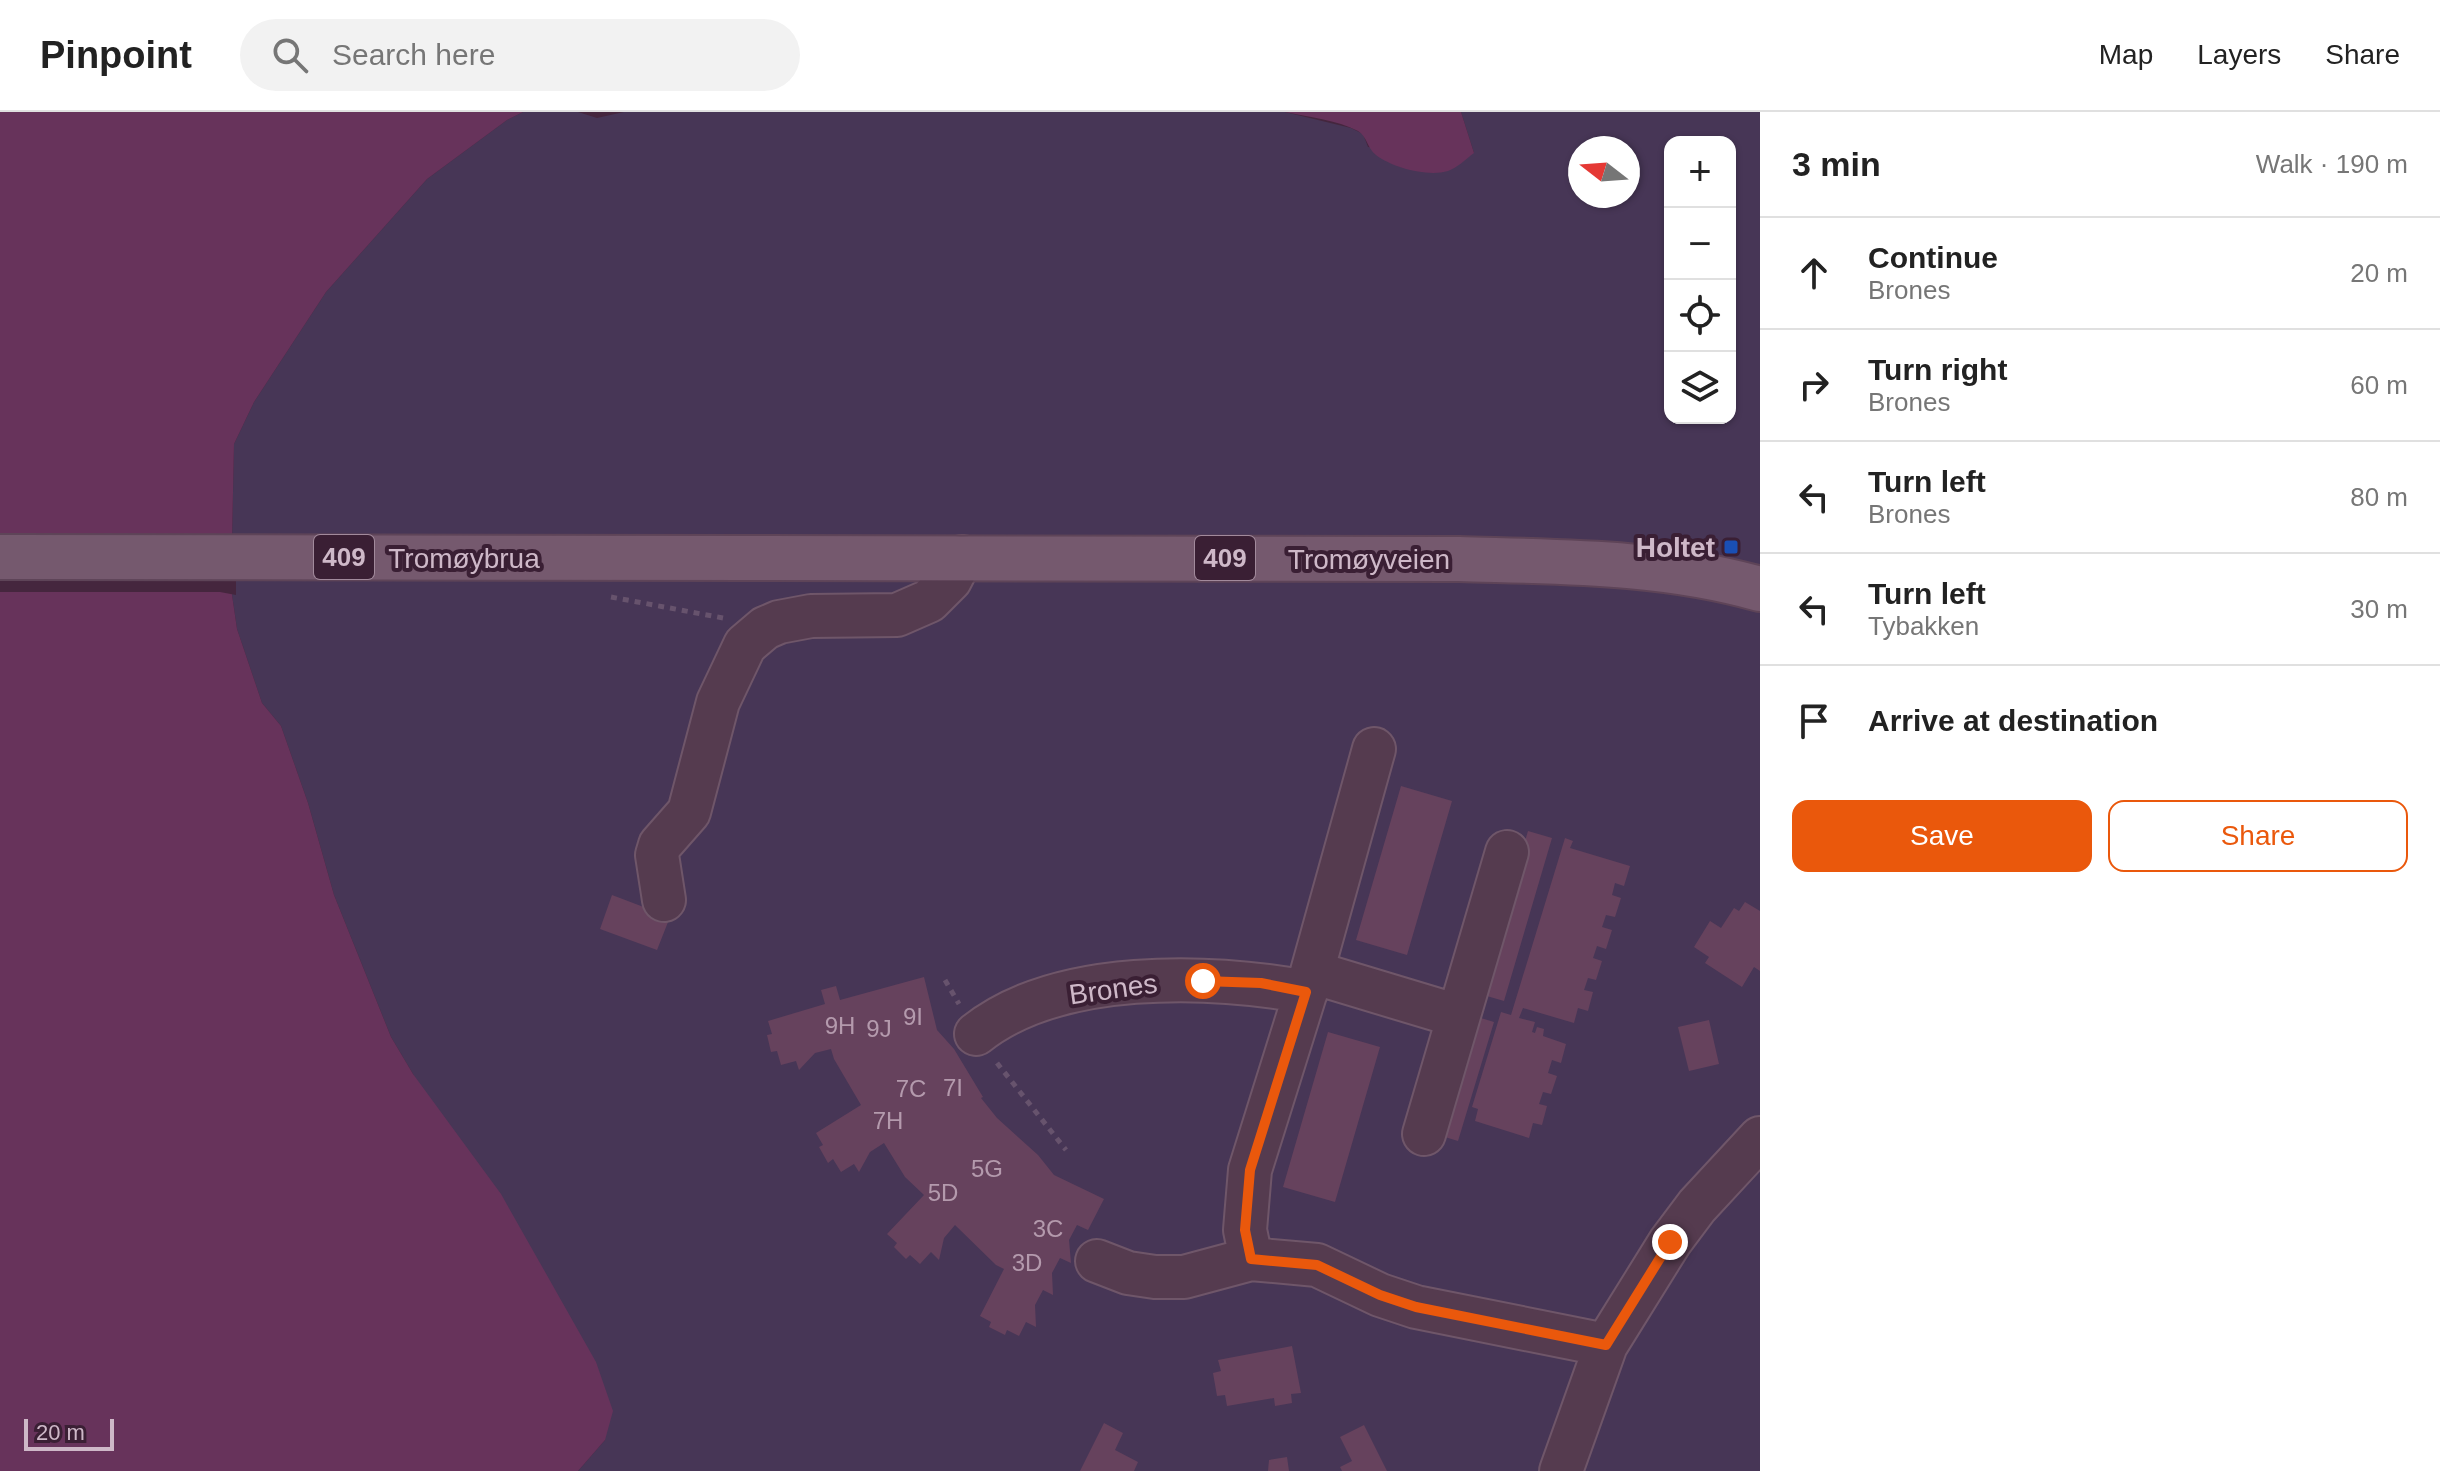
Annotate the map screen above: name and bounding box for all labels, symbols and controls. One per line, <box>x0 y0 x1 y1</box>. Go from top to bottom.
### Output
search box <box>240 19 800 91</box>
icon: search <box>268 33 312 77</box>
text: Pinpoint <box>40 34 192 76</box>
text: Search here <box>332 38 495 71</box>
text: Map <box>2099 39 2153 70</box>
text: Layers <box>2197 39 2281 70</box>
text: Share <box>2325 39 2400 70</box>
north arrow <box>1568 136 1640 208</box>
map controls <box>1664 136 1736 424</box>
button: + <box>1664 136 1736 208</box>
text: 3 min <box>1792 145 1881 183</box>
text: Walk · 190 m <box>2256 149 2408 179</box>
button: − <box>1664 208 1736 280</box>
text: Continue <box>1868 241 1998 274</box>
icon: ahead <box>1792 251 1836 295</box>
text: 20 m <box>2350 258 2408 288</box>
text: Brones <box>1868 275 1950 305</box>
button: locate <box>1664 280 1736 352</box>
button: layers <box>1664 352 1736 424</box>
text: Turn right <box>1868 353 2007 386</box>
icon: right <box>1792 363 1836 407</box>
text: 60 m <box>2350 370 2408 400</box>
text: Brones <box>1868 387 1950 417</box>
text: Turn left <box>1868 465 1986 498</box>
icon: left <box>1792 475 1836 519</box>
text: 80 m <box>2350 482 2408 512</box>
text: Brones <box>1868 499 1950 529</box>
place label: Holtet <box>1636 532 1715 563</box>
road number: 409 <box>314 535 374 579</box>
road number: 409 <box>1195 536 1255 580</box>
marker: Holtet <box>1722 538 1740 556</box>
street label: Tromøybrua <box>388 543 540 574</box>
street label: Tromøyveien <box>1288 544 1450 575</box>
text: Turn left <box>1868 577 1986 610</box>
icon: left <box>1792 587 1836 631</box>
text: 30 m <box>2350 594 2408 624</box>
text: Tybakken <box>1868 611 1979 641</box>
icon: arrive <box>1792 699 1836 743</box>
text: Arrive at destination <box>1868 704 2158 737</box>
button: Save <box>1792 800 2092 872</box>
button: Share <box>2108 800 2408 872</box>
route start <box>1185 963 1221 999</box>
street label: Brones <box>1067 967 1159 1011</box>
house number: 9I <box>903 1003 923 1030</box>
house number: 9H <box>825 1012 855 1039</box>
house number: 9J <box>866 1015 892 1042</box>
house number: 7I <box>943 1074 963 1101</box>
house number: 7C <box>896 1075 926 1102</box>
house number: 7H <box>873 1107 903 1134</box>
house number: 5G <box>971 1155 1003 1182</box>
house number: 5D <box>928 1179 958 1206</box>
house number: 3C <box>1033 1215 1063 1242</box>
route end <box>1652 1224 1688 1260</box>
house number: 3D <box>1012 1249 1042 1276</box>
scale bar <box>24 1415 114 1451</box>
text: 20 m <box>36 1420 85 1445</box>

